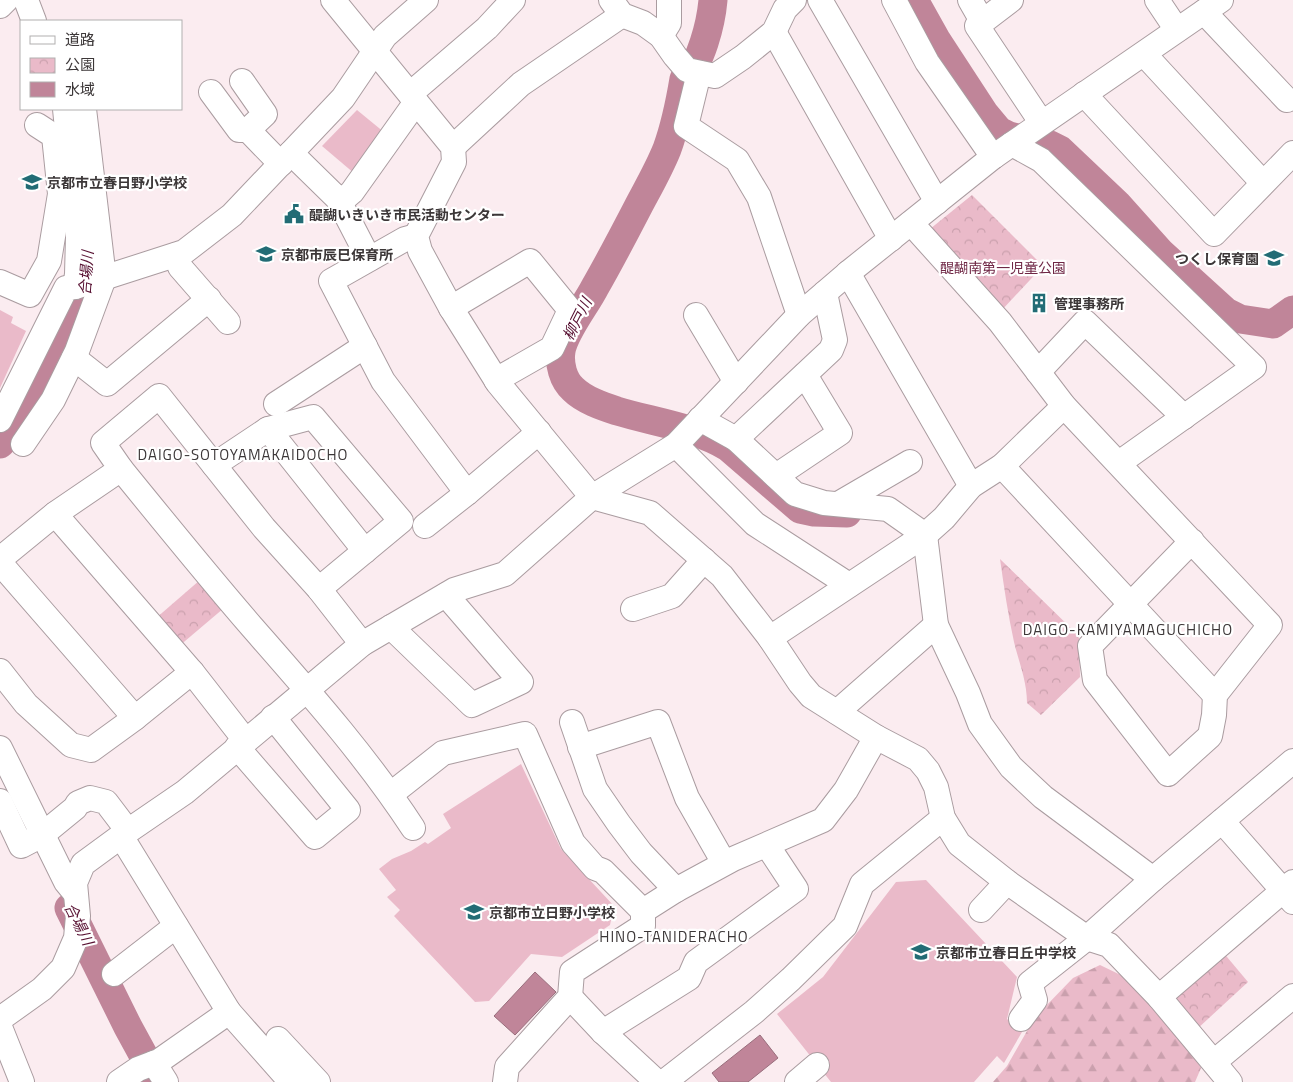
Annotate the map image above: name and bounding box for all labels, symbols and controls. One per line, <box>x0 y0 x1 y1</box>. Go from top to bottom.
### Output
legend <box>20 20 182 110</box>
text: 道路 <box>65 28 95 51</box>
text: 公園 <box>65 53 95 76</box>
text: 水域 <box>65 78 95 101</box>
school or university icon: 京都市立春日野小学校 <box>21 171 43 193</box>
place label: 京都市立春日野小学校 <box>47 172 187 193</box>
public building icon: 醍醐いきいき市民活動センター <box>283 203 305 225</box>
place label: 醍醐いきいき市民活動センター <box>309 204 505 225</box>
school or university icon: 京都市辰巳保育所 <box>255 243 277 265</box>
place label: 京都市辰巳保育所 <box>281 244 393 265</box>
school or university icon: つくし保育園 <box>1263 247 1285 269</box>
water label: 合場川 <box>73 248 99 296</box>
place label: つくし保育園 <box>1175 248 1259 269</box>
park label: 醍醐南第一児童公園 <box>940 257 1066 278</box>
water label: 柳戸川 <box>557 292 598 344</box>
building icon: 管理事務所 <box>1028 292 1050 314</box>
place label: 管理事務所 <box>1054 293 1124 314</box>
district label: DAIGO-SOTOYAMAKAIDOCHO <box>138 443 348 466</box>
district label: DAIGO-KAMIYAMAGUCHICHO <box>1023 618 1233 641</box>
water label: 合場川 <box>59 899 100 951</box>
school or university icon: 京都市立日野小学校 <box>463 901 485 923</box>
place label: 京都市立日野小学校 <box>489 902 615 923</box>
district label: HINO-TANIDERACHO <box>599 925 749 948</box>
school or university icon: 京都市立春日丘中学校 <box>910 941 932 963</box>
place label: 京都市立春日丘中学校 <box>936 942 1076 963</box>

